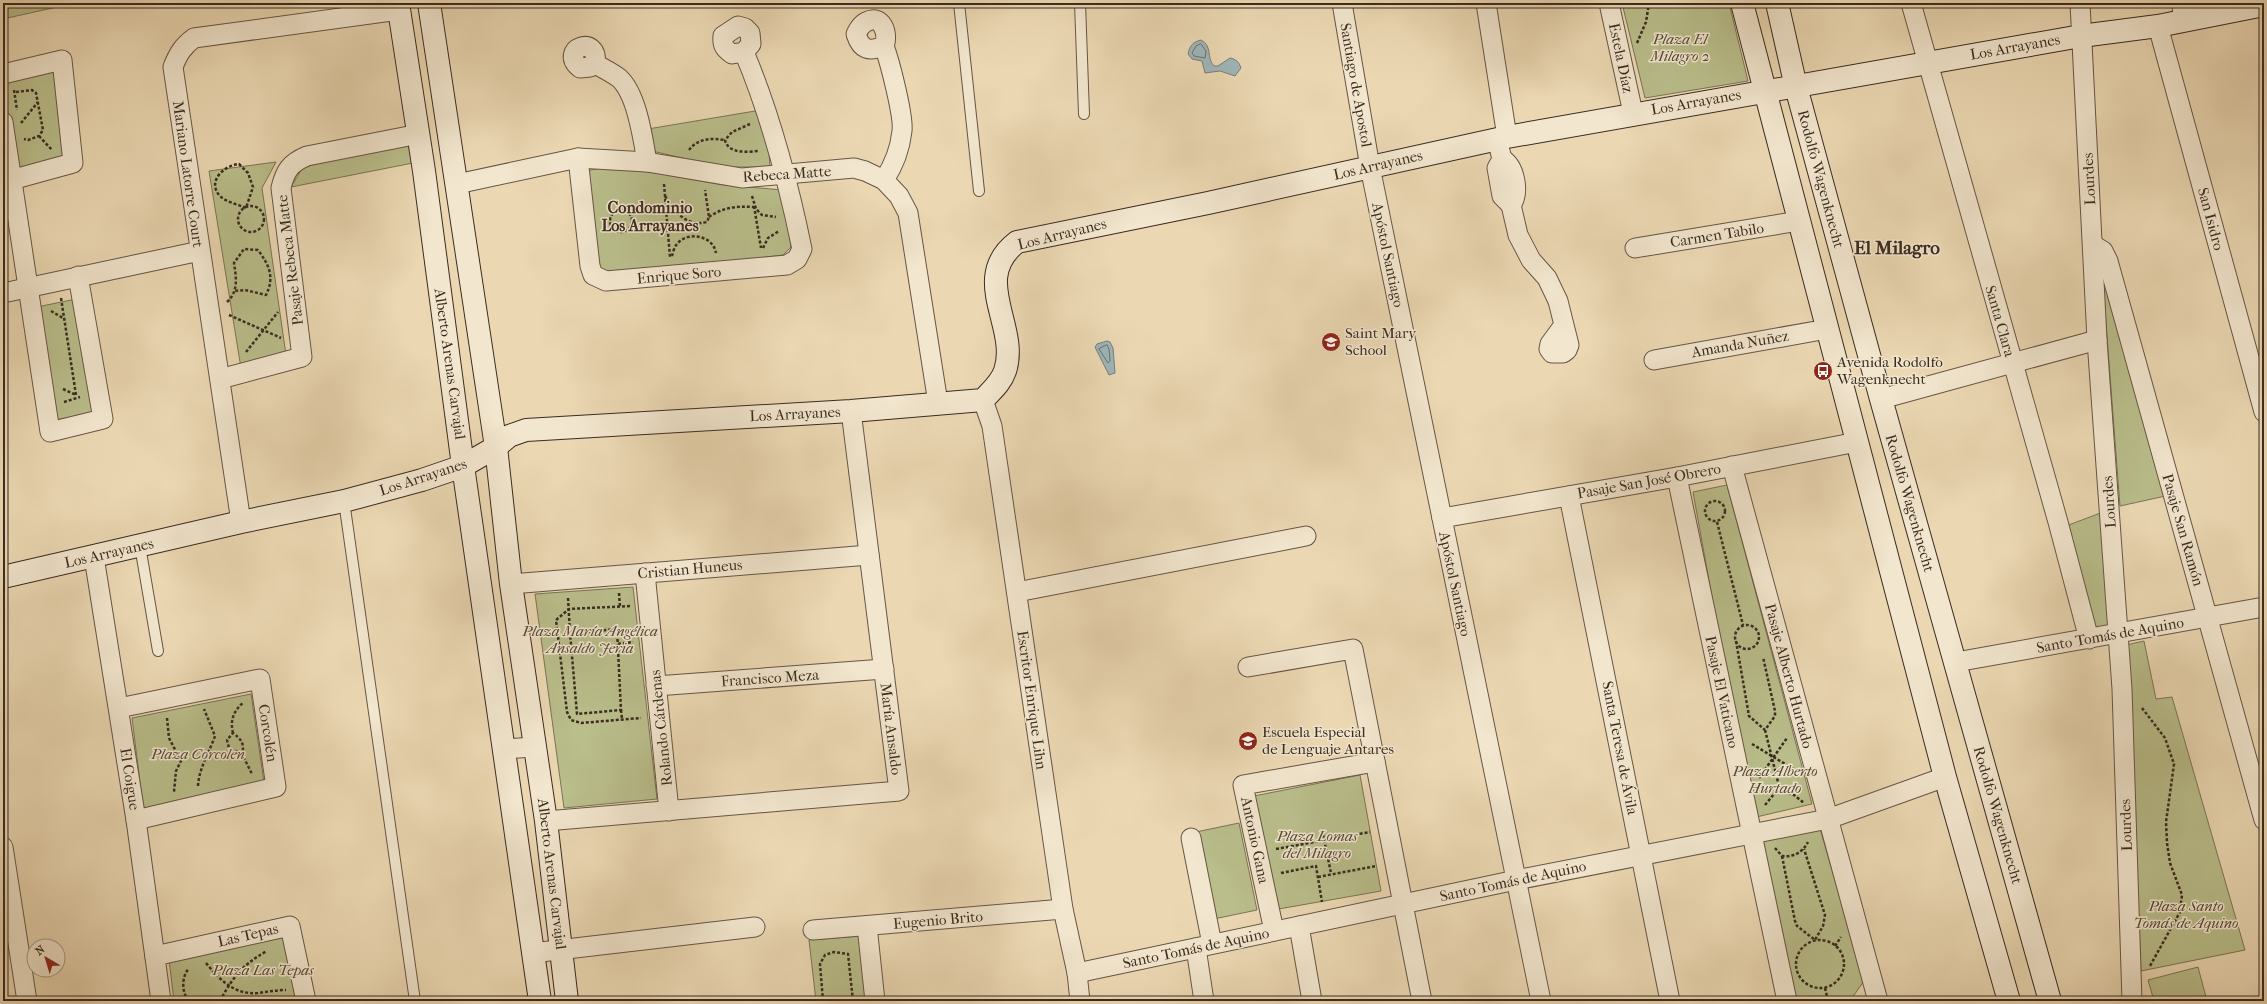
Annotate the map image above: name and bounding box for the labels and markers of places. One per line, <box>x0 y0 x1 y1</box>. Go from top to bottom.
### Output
place label: Saint Mary School <box>1345 324 1417 359</box>
school or university icon: Saint Mary School <box>1320 331 1342 353</box>
place label: Avenida Rodolfo Wagenknecht <box>1836 353 1943 388</box>
bus stop icon: Avenida Rodolfo Wagenknecht <box>1812 360 1834 382</box>
place label: Escuela Especial de Lenguaje Antares <box>1262 723 1394 758</box>
school or university icon: Escuela Especial de Lenguaje Antares <box>1237 730 1259 752</box>

